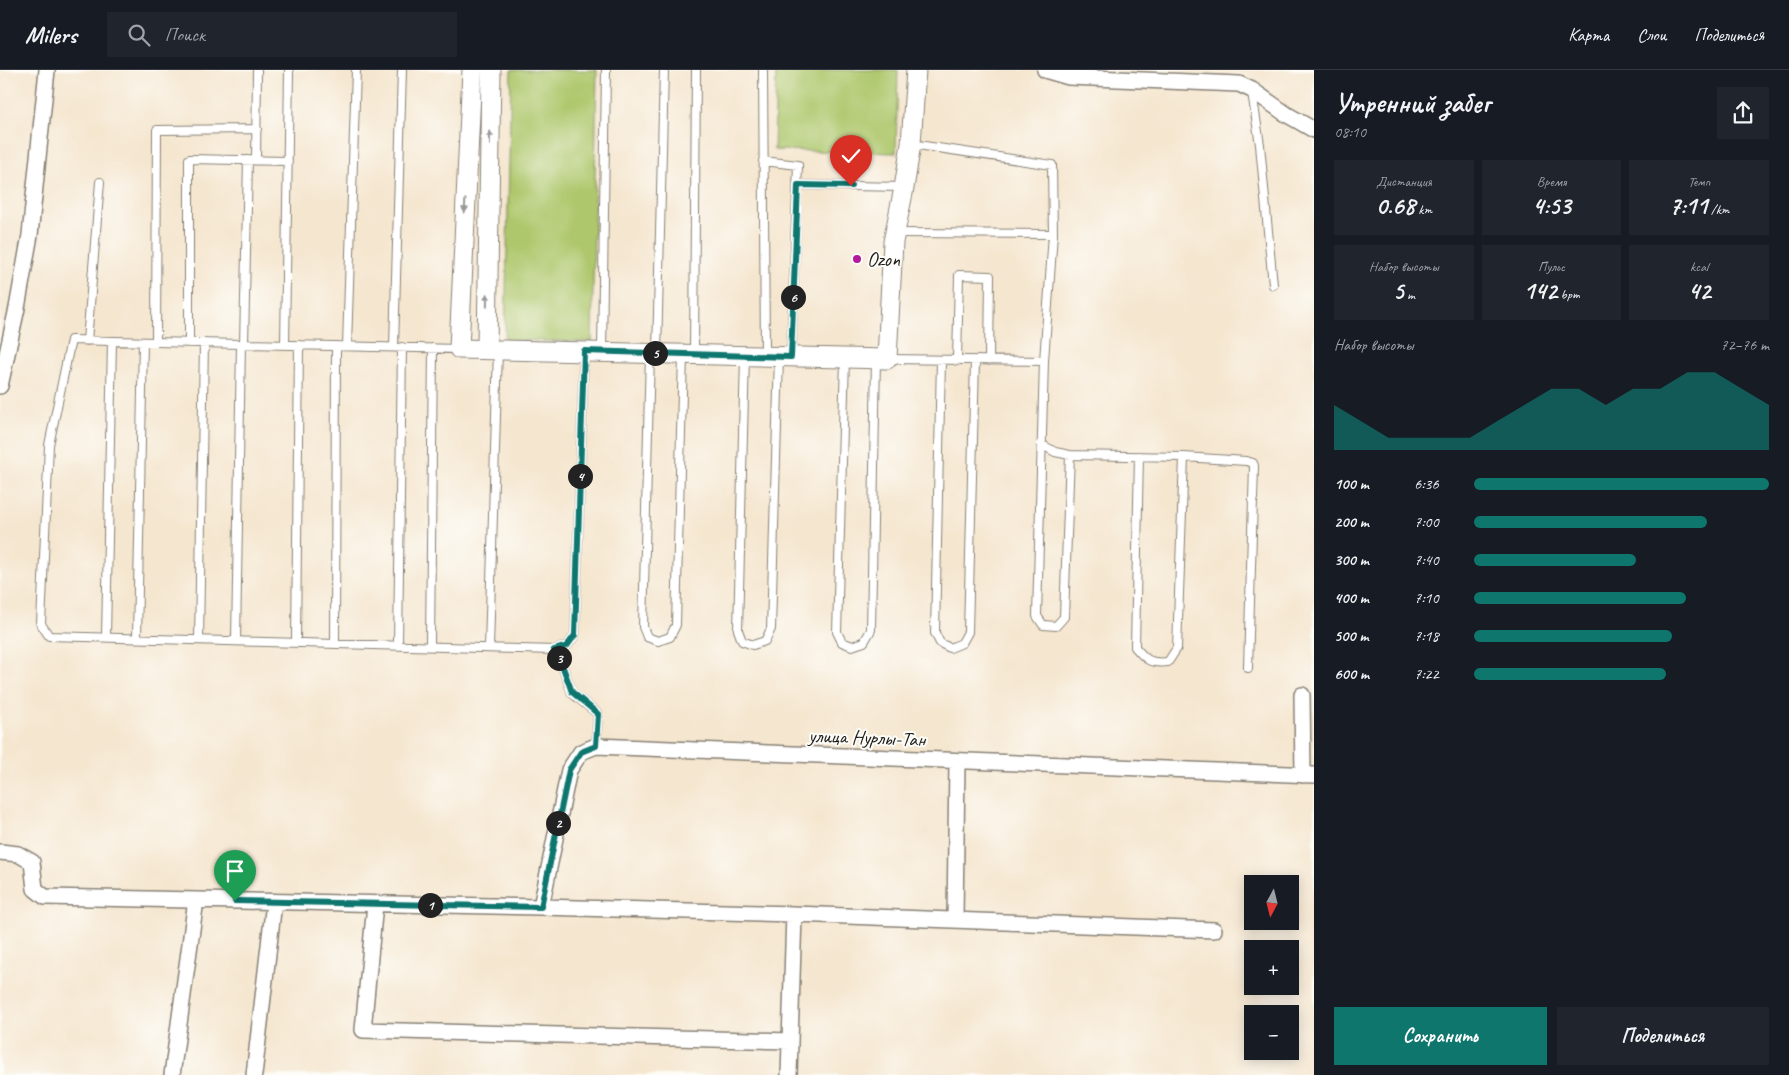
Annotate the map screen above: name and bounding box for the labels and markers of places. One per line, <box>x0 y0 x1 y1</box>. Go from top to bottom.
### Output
pin <box>830 135 872 186</box>
place label: Ozon <box>867 247 901 272</box>
marker: Ozon <box>851 253 863 265</box>
pin: 6 <box>780 284 806 310</box>
pin: 5 <box>642 340 668 366</box>
pin: 4 <box>568 464 592 488</box>
pin: 3 <box>546 646 572 670</box>
pin: 2 <box>546 810 570 836</box>
pin <box>214 850 256 901</box>
pin: 1 <box>418 892 442 918</box>

